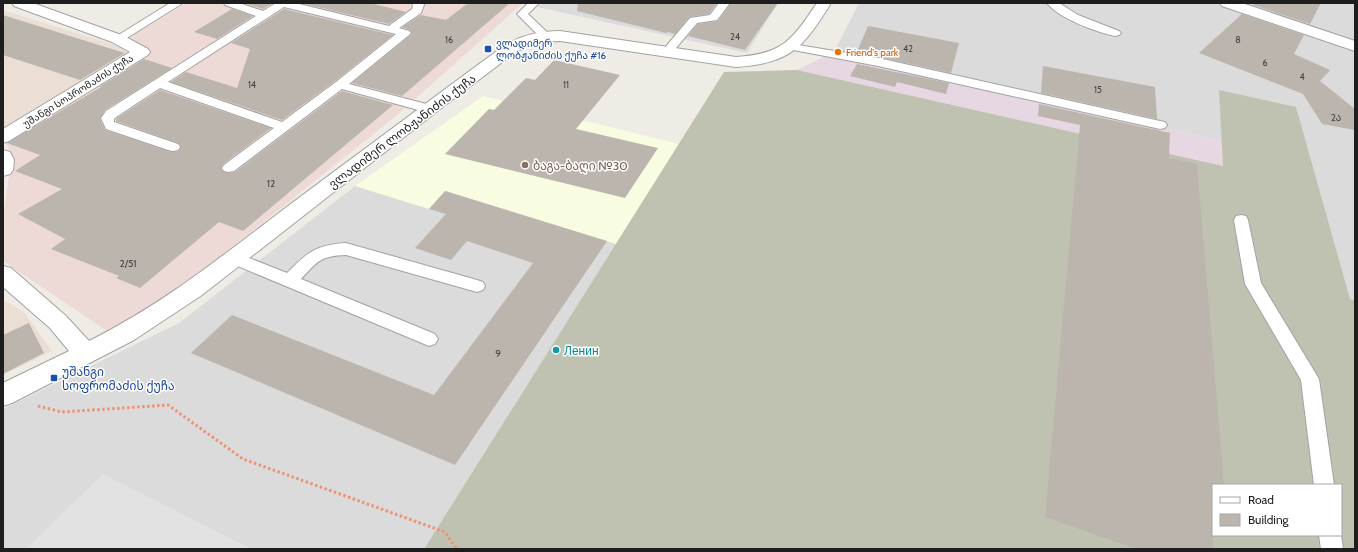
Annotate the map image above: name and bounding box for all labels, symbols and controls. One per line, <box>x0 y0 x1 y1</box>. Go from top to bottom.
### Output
house number: 24 <box>730 31 740 42</box>
house number: 16 <box>445 34 453 45</box>
house number: 8 <box>1235 34 1241 45</box>
place label: ვლადიმერ ლობჟანიძის ქუჩა #16 <box>496 37 606 62</box>
house number: 42 <box>903 43 913 54</box>
marker: ვლადიმერ ლობჟანიძის ქუჩა #16 <box>483 44 493 54</box>
place label: Friend's park <box>846 46 899 59</box>
marker: Friend's park <box>833 47 843 57</box>
street label: უშანგი სოპრომაძის ქუჩა <box>20 52 136 130</box>
house number: 6 <box>1262 57 1268 68</box>
street label: ვლადიმერ ლობჟანიძის ქუჩა <box>325 71 479 192</box>
house number: 4 <box>1299 71 1305 82</box>
house number: 14 <box>248 79 256 90</box>
house number: 11 <box>563 79 569 90</box>
house number: 15 <box>1094 84 1102 95</box>
house number: 2ა <box>1331 111 1341 124</box>
place label: ბაგა-ბაღი №30 <box>533 158 628 174</box>
marker: ბაგა-ბაღი №30 <box>520 160 530 170</box>
house number: 12 <box>267 177 275 190</box>
house number: 2/51 <box>119 257 137 270</box>
place label: Ленин <box>564 343 599 358</box>
marker: Ленин <box>551 345 561 355</box>
house number: 9 <box>495 347 501 360</box>
place label: უშანგი სოფრომაძის ქუჩა <box>62 364 174 393</box>
marker: უშანგი სოფრომაძის ქუჩა <box>49 373 59 383</box>
legend <box>1212 484 1342 536</box>
text: Road <box>1248 492 1274 507</box>
text: Building <box>1248 512 1290 527</box>

